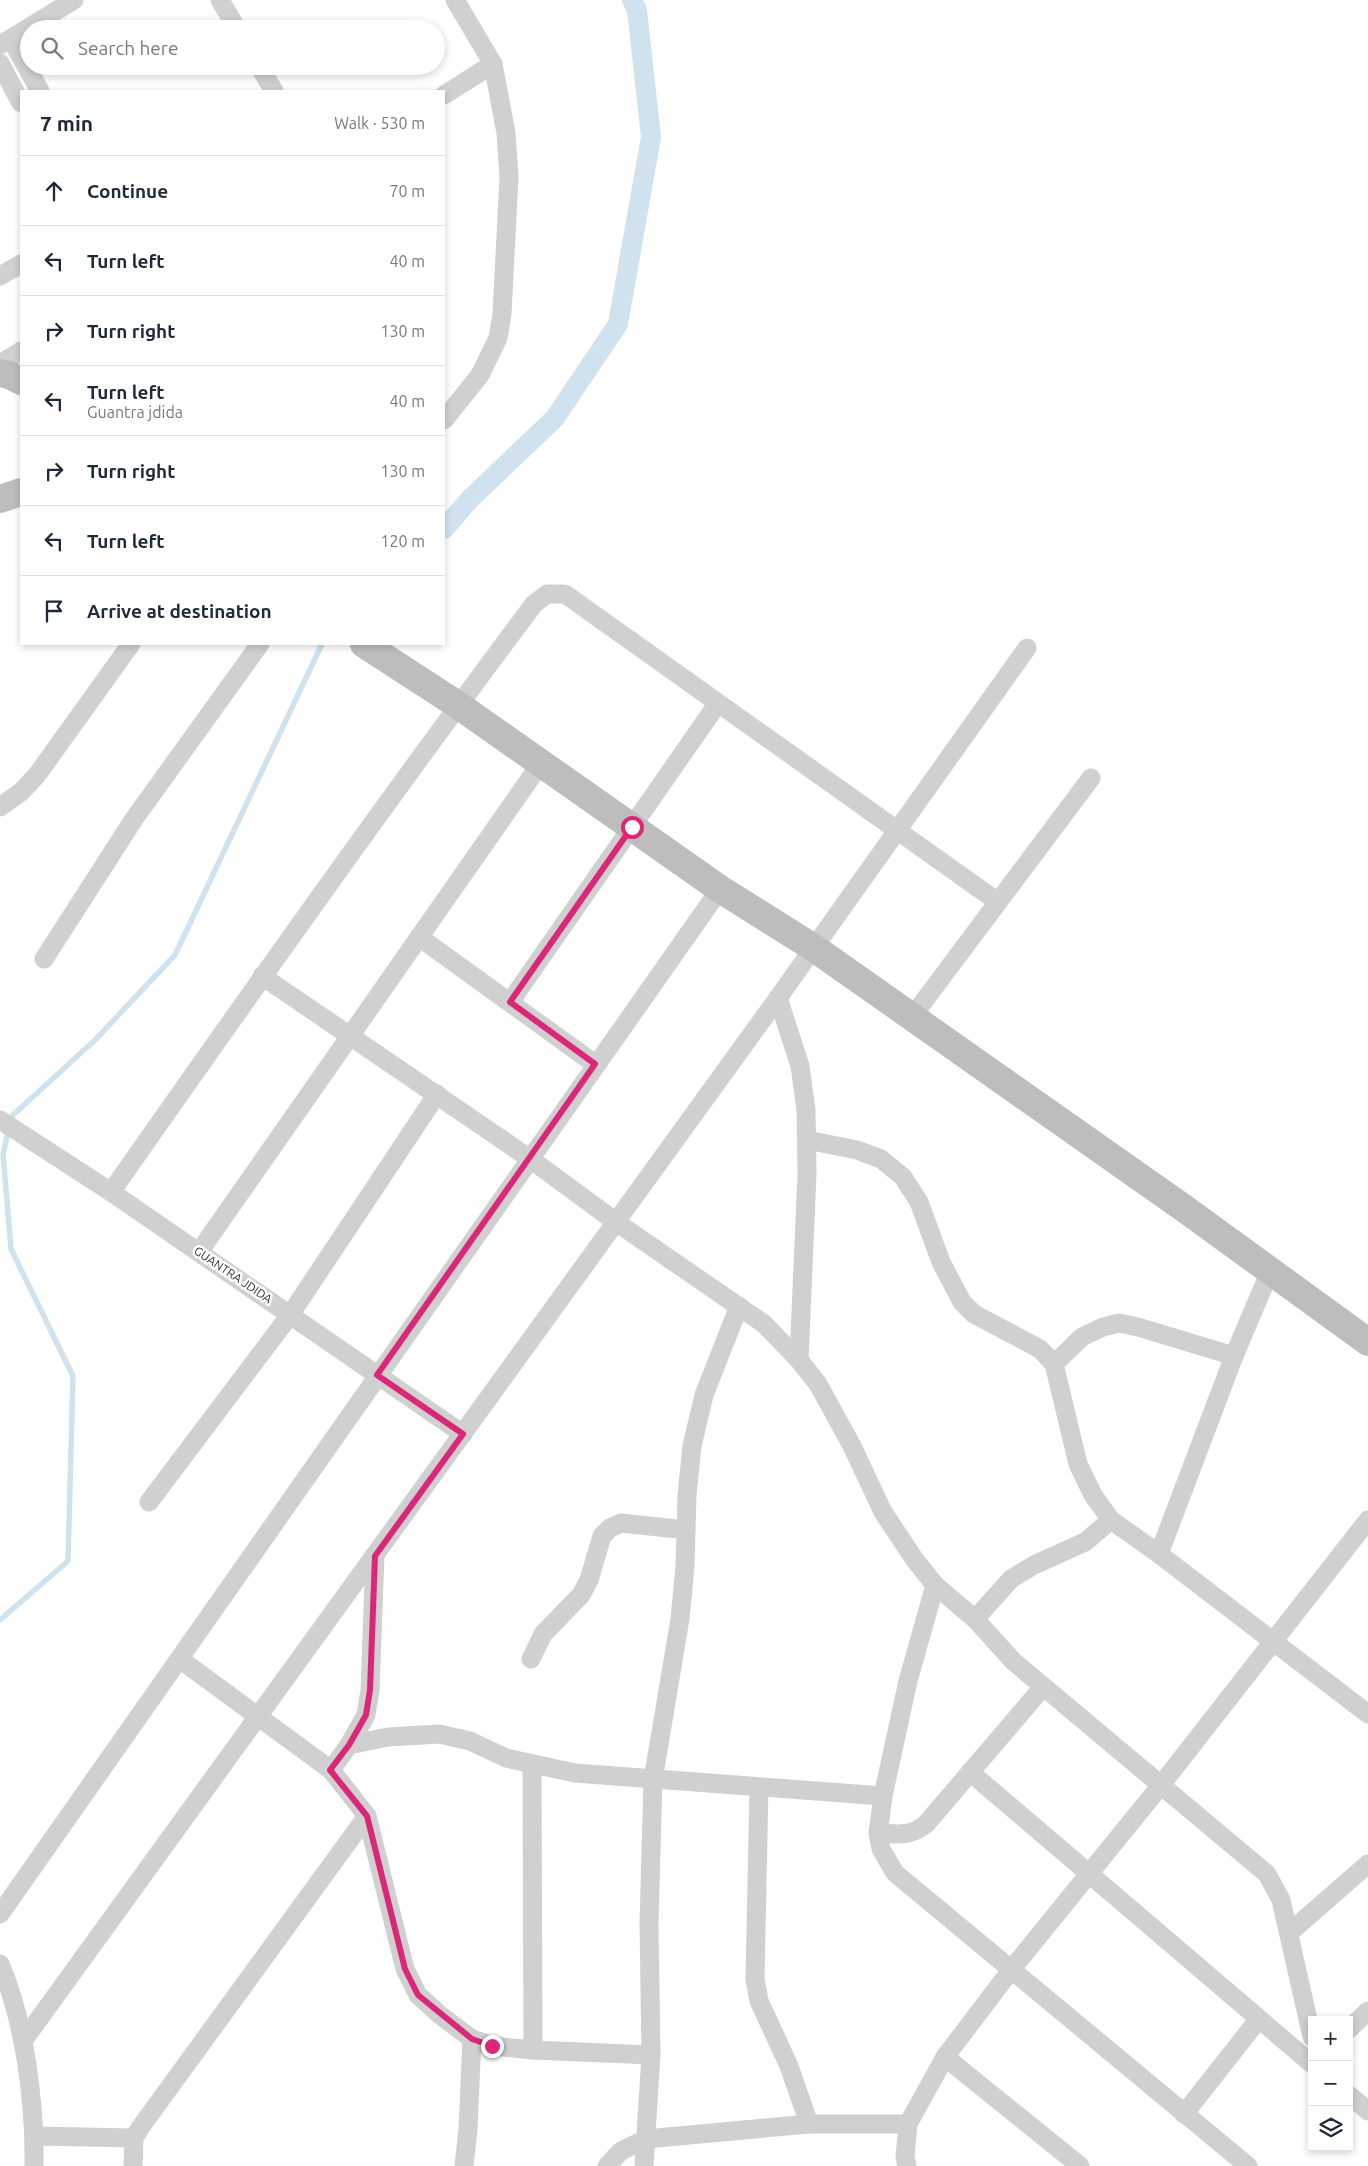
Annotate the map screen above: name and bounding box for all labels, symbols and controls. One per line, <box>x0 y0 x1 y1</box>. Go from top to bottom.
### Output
search box <box>20 20 445 75</box>
icon: search <box>38 34 66 62</box>
text: Search here <box>78 37 178 59</box>
text: 7 min <box>40 111 93 135</box>
text: Walk · 530 m <box>334 114 425 132</box>
icon: ahead <box>40 177 68 205</box>
text: Continue <box>87 180 168 202</box>
text: 70 m <box>389 182 425 200</box>
icon: left <box>40 247 68 275</box>
text: Turn left <box>87 250 165 272</box>
text: 40 m <box>389 252 425 270</box>
icon: right <box>40 317 68 345</box>
text: Turn right <box>87 320 175 342</box>
text: 130 m <box>380 322 425 340</box>
text: Turn left <box>87 381 165 403</box>
icon: left <box>40 387 68 415</box>
text: 40 m <box>389 392 425 410</box>
text: Guantra jdida <box>87 403 183 421</box>
icon: right <box>40 457 68 485</box>
text: Turn right <box>87 460 175 482</box>
text: 130 m <box>380 462 425 480</box>
icon: left <box>40 527 68 555</box>
text: Turn left <box>87 530 165 552</box>
text: 120 m <box>380 532 425 550</box>
icon: arrive <box>40 597 68 625</box>
text: Arrive at destination <box>87 600 272 622</box>
route start <box>621 816 644 839</box>
street label: GUANTRA JDIDA <box>192 1244 275 1306</box>
map controls <box>1308 2016 1353 2151</box>
button: + <box>1308 2016 1353 2061</box>
route end <box>481 2035 504 2058</box>
button: − <box>1308 2061 1353 2106</box>
button: layers <box>1308 2106 1353 2151</box>

